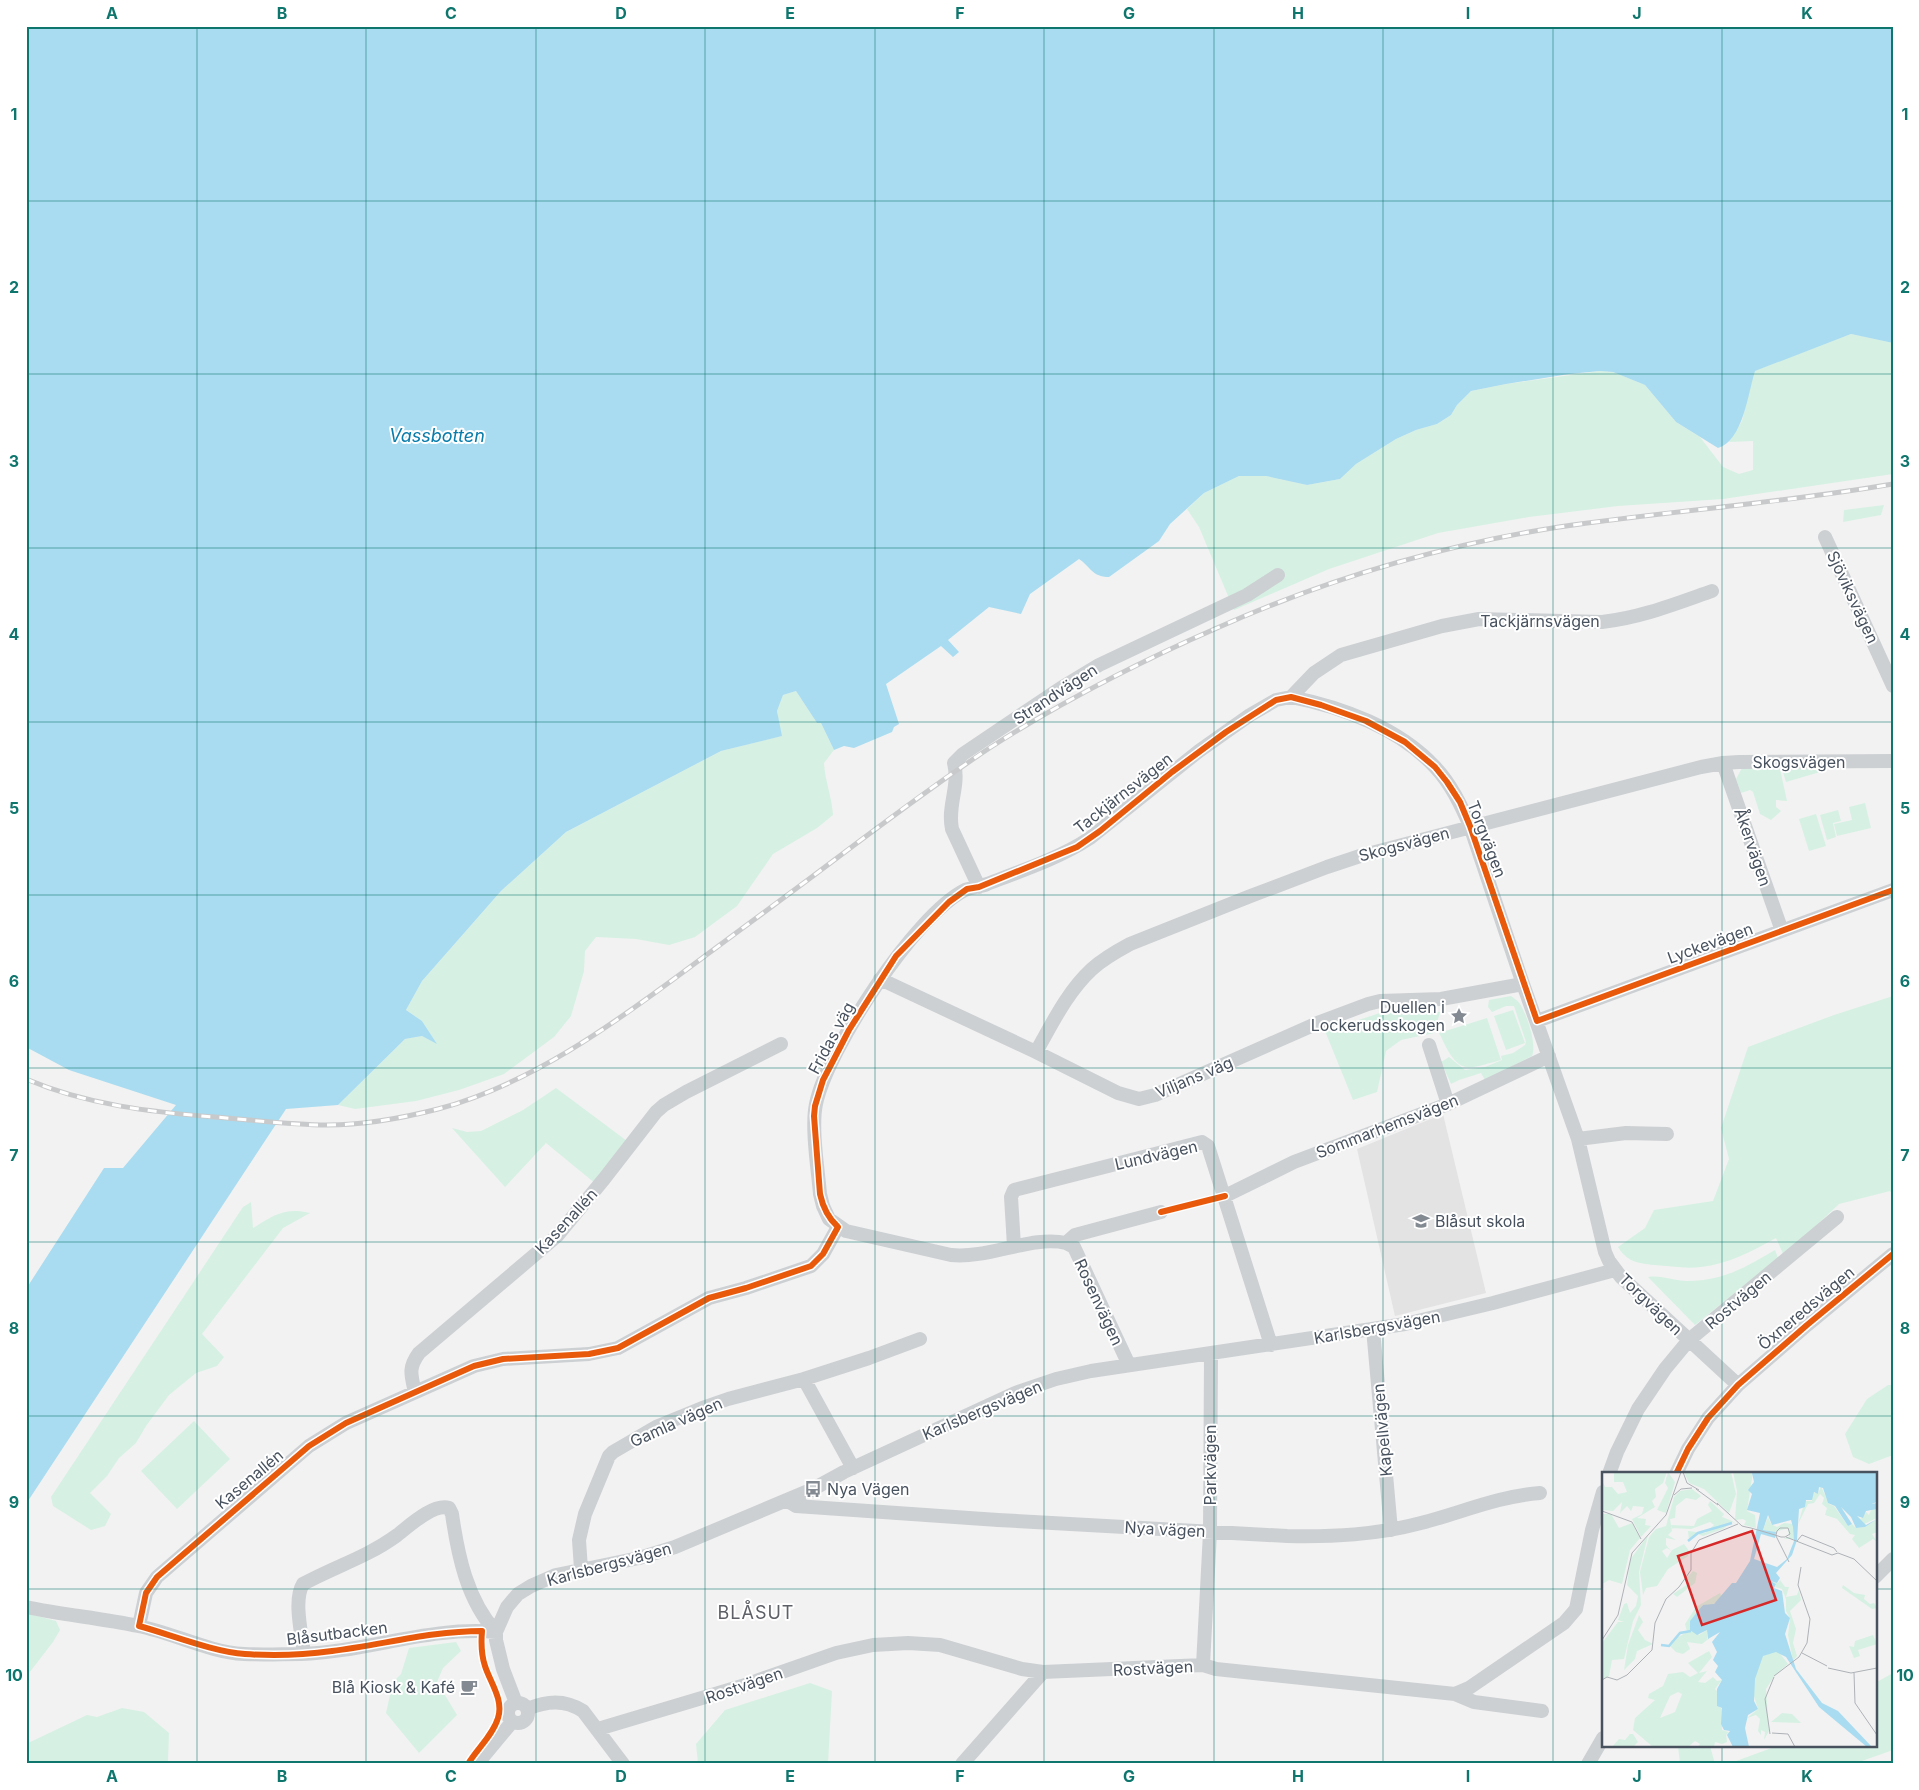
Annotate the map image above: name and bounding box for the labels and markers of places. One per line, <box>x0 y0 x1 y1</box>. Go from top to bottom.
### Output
place label: Duellen i Lockerudsskogen <box>1311 997 1445 1035</box>
place icon: Duellen i Lockerudsskogen <box>1449 1006 1469 1026</box>
school or university icon: Blåsut skola <box>1411 1211 1431 1231</box>
place label: Blåsut skola <box>1435 1211 1525 1231</box>
bus stop icon: Nya Vägen <box>803 1479 823 1499</box>
place label: Nya Vägen <box>827 1479 910 1499</box>
place label: Blå Kiosk & Kafé <box>332 1677 455 1697</box>
cafe icon: Blå Kiosk & Kafé <box>459 1677 479 1697</box>

